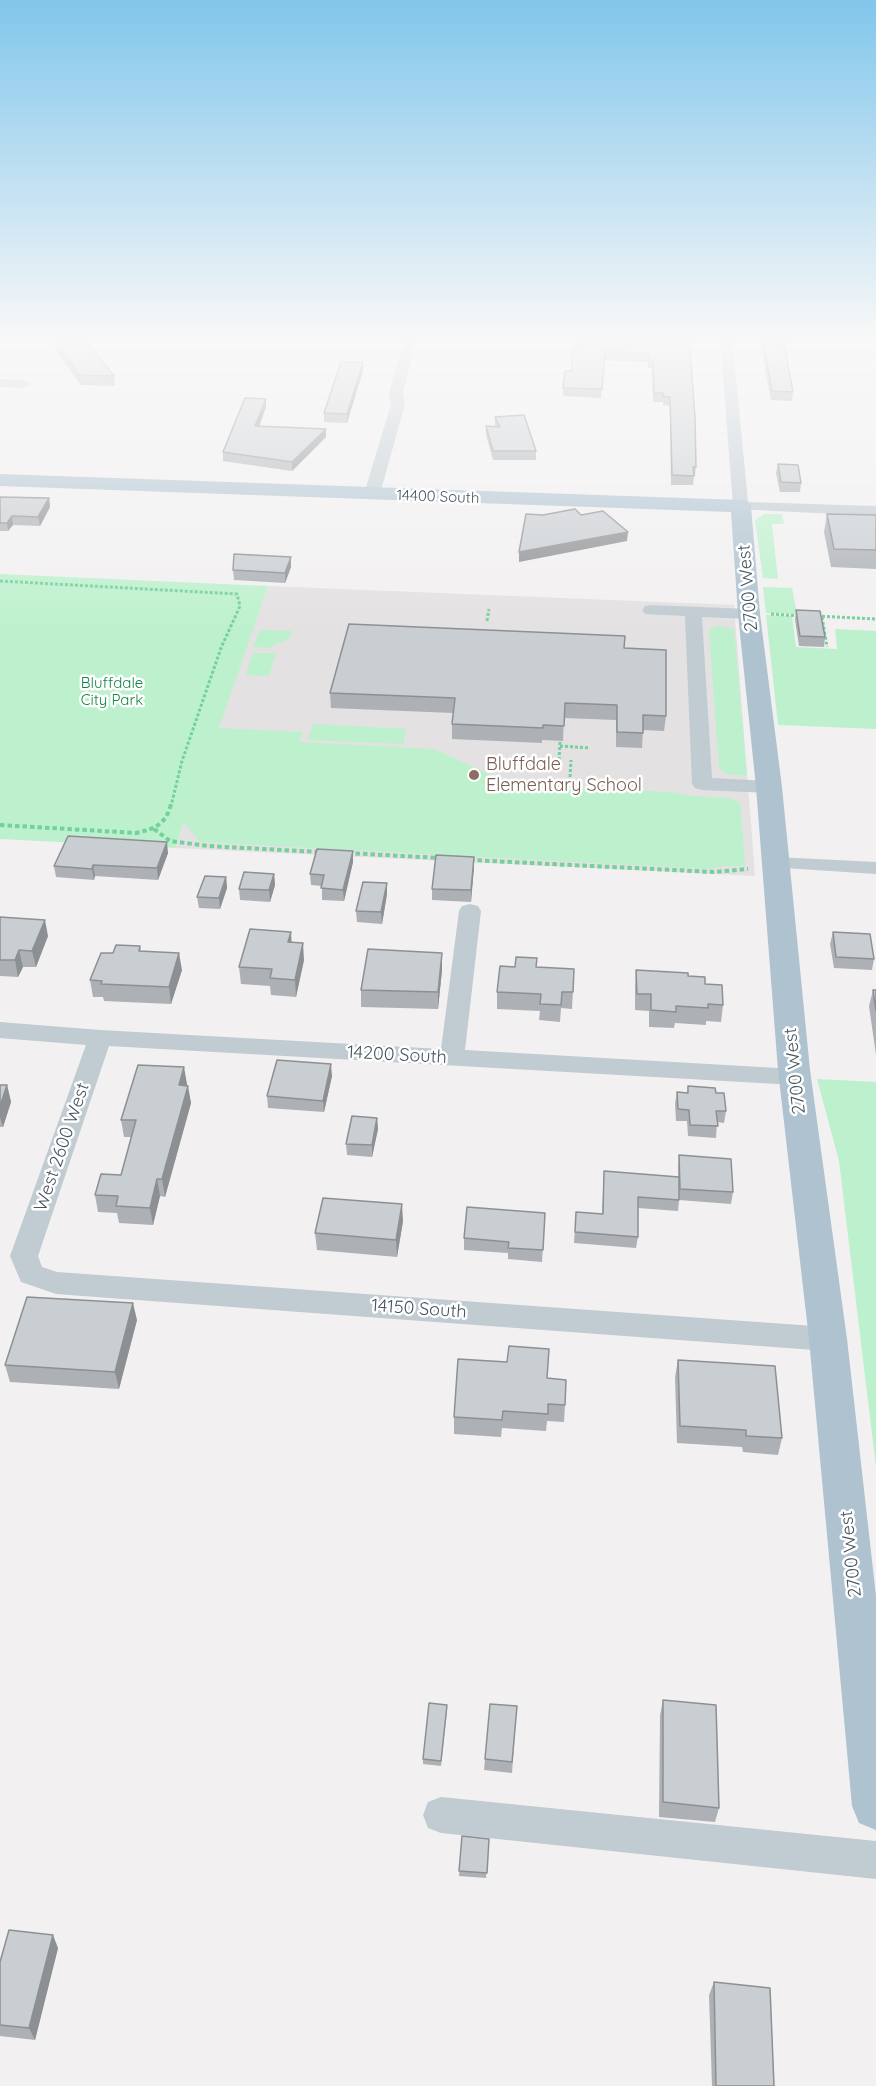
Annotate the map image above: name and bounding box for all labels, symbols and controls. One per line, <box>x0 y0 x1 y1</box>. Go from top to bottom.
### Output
street label: 14400 South <box>396 487 480 507</box>
street label: 2700 West <box>733 544 763 632</box>
park label: Bluffdale City Park <box>81 674 143 709</box>
place label: Bluffdale Elementary School <box>486 754 642 796</box>
marker: Bluffdale Elementary School <box>467 768 481 782</box>
street label: 2700 West <box>780 1027 810 1115</box>
street label: 14200 South <box>347 1042 447 1068</box>
street label: West 2600 West <box>30 1080 94 1214</box>
street label: 14150 South <box>371 1295 467 1323</box>
street label: 2700 West <box>836 1510 866 1598</box>

